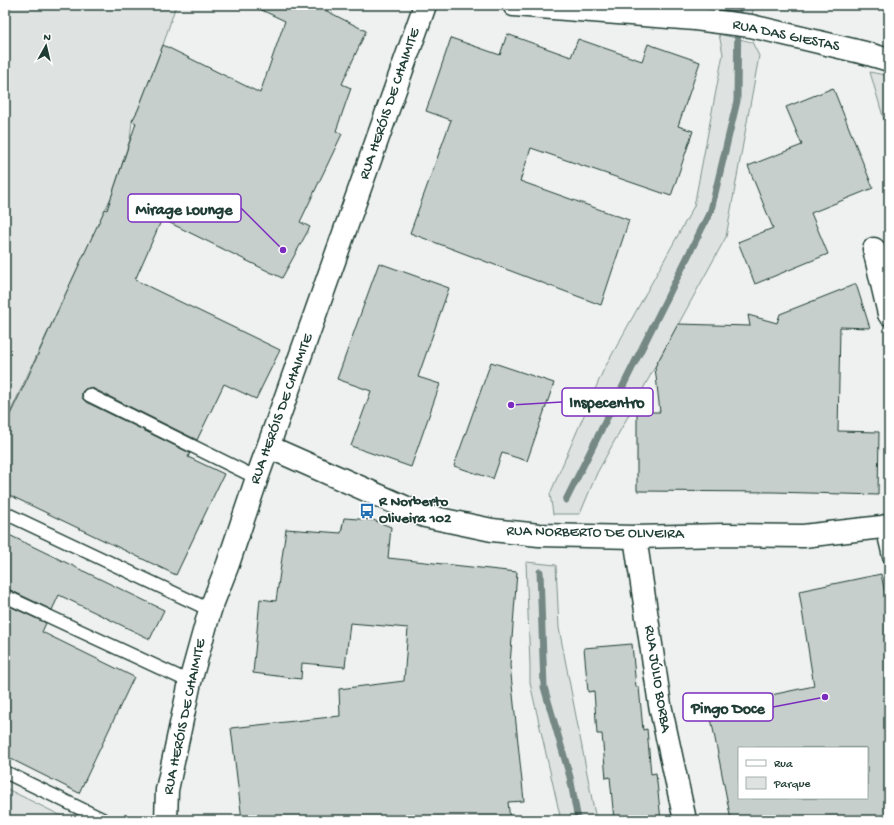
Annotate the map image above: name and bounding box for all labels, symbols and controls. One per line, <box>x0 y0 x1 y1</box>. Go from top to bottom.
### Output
street label: RUA DAS GIESTAS <box>731 16 841 56</box>
street label: RUA HERÓIS DE CHAIMITE <box>356 25 425 182</box>
north arrow <box>26 26 66 66</box>
text: N <box>43 32 52 45</box>
callout: Mirage Lounge <box>128 194 241 222</box>
text: Mirage Lounge <box>136 202 233 221</box>
street label: RUA HERÓIS DE CHAIMITE <box>246 331 318 487</box>
callout: Inspecentro <box>562 388 653 416</box>
text: Inspecentro <box>569 395 645 414</box>
place label: R Norberto Oliveira 102 <box>378 493 452 528</box>
bus stop icon: R Norberto Oliveira 102 <box>358 502 376 520</box>
street label: RUA NORBERTO DE OLIVEIRA <box>506 522 685 544</box>
street label: RUA JÚLIO BORBA <box>640 624 675 735</box>
street label: RUA HERÓIS DE CHAIMITE <box>160 637 210 797</box>
callout: Pingo Doce <box>683 693 773 721</box>
text: Pingo Doce <box>690 701 766 720</box>
legend <box>738 747 868 799</box>
text: Rua <box>774 758 793 772</box>
text: Parque <box>773 778 811 792</box>

